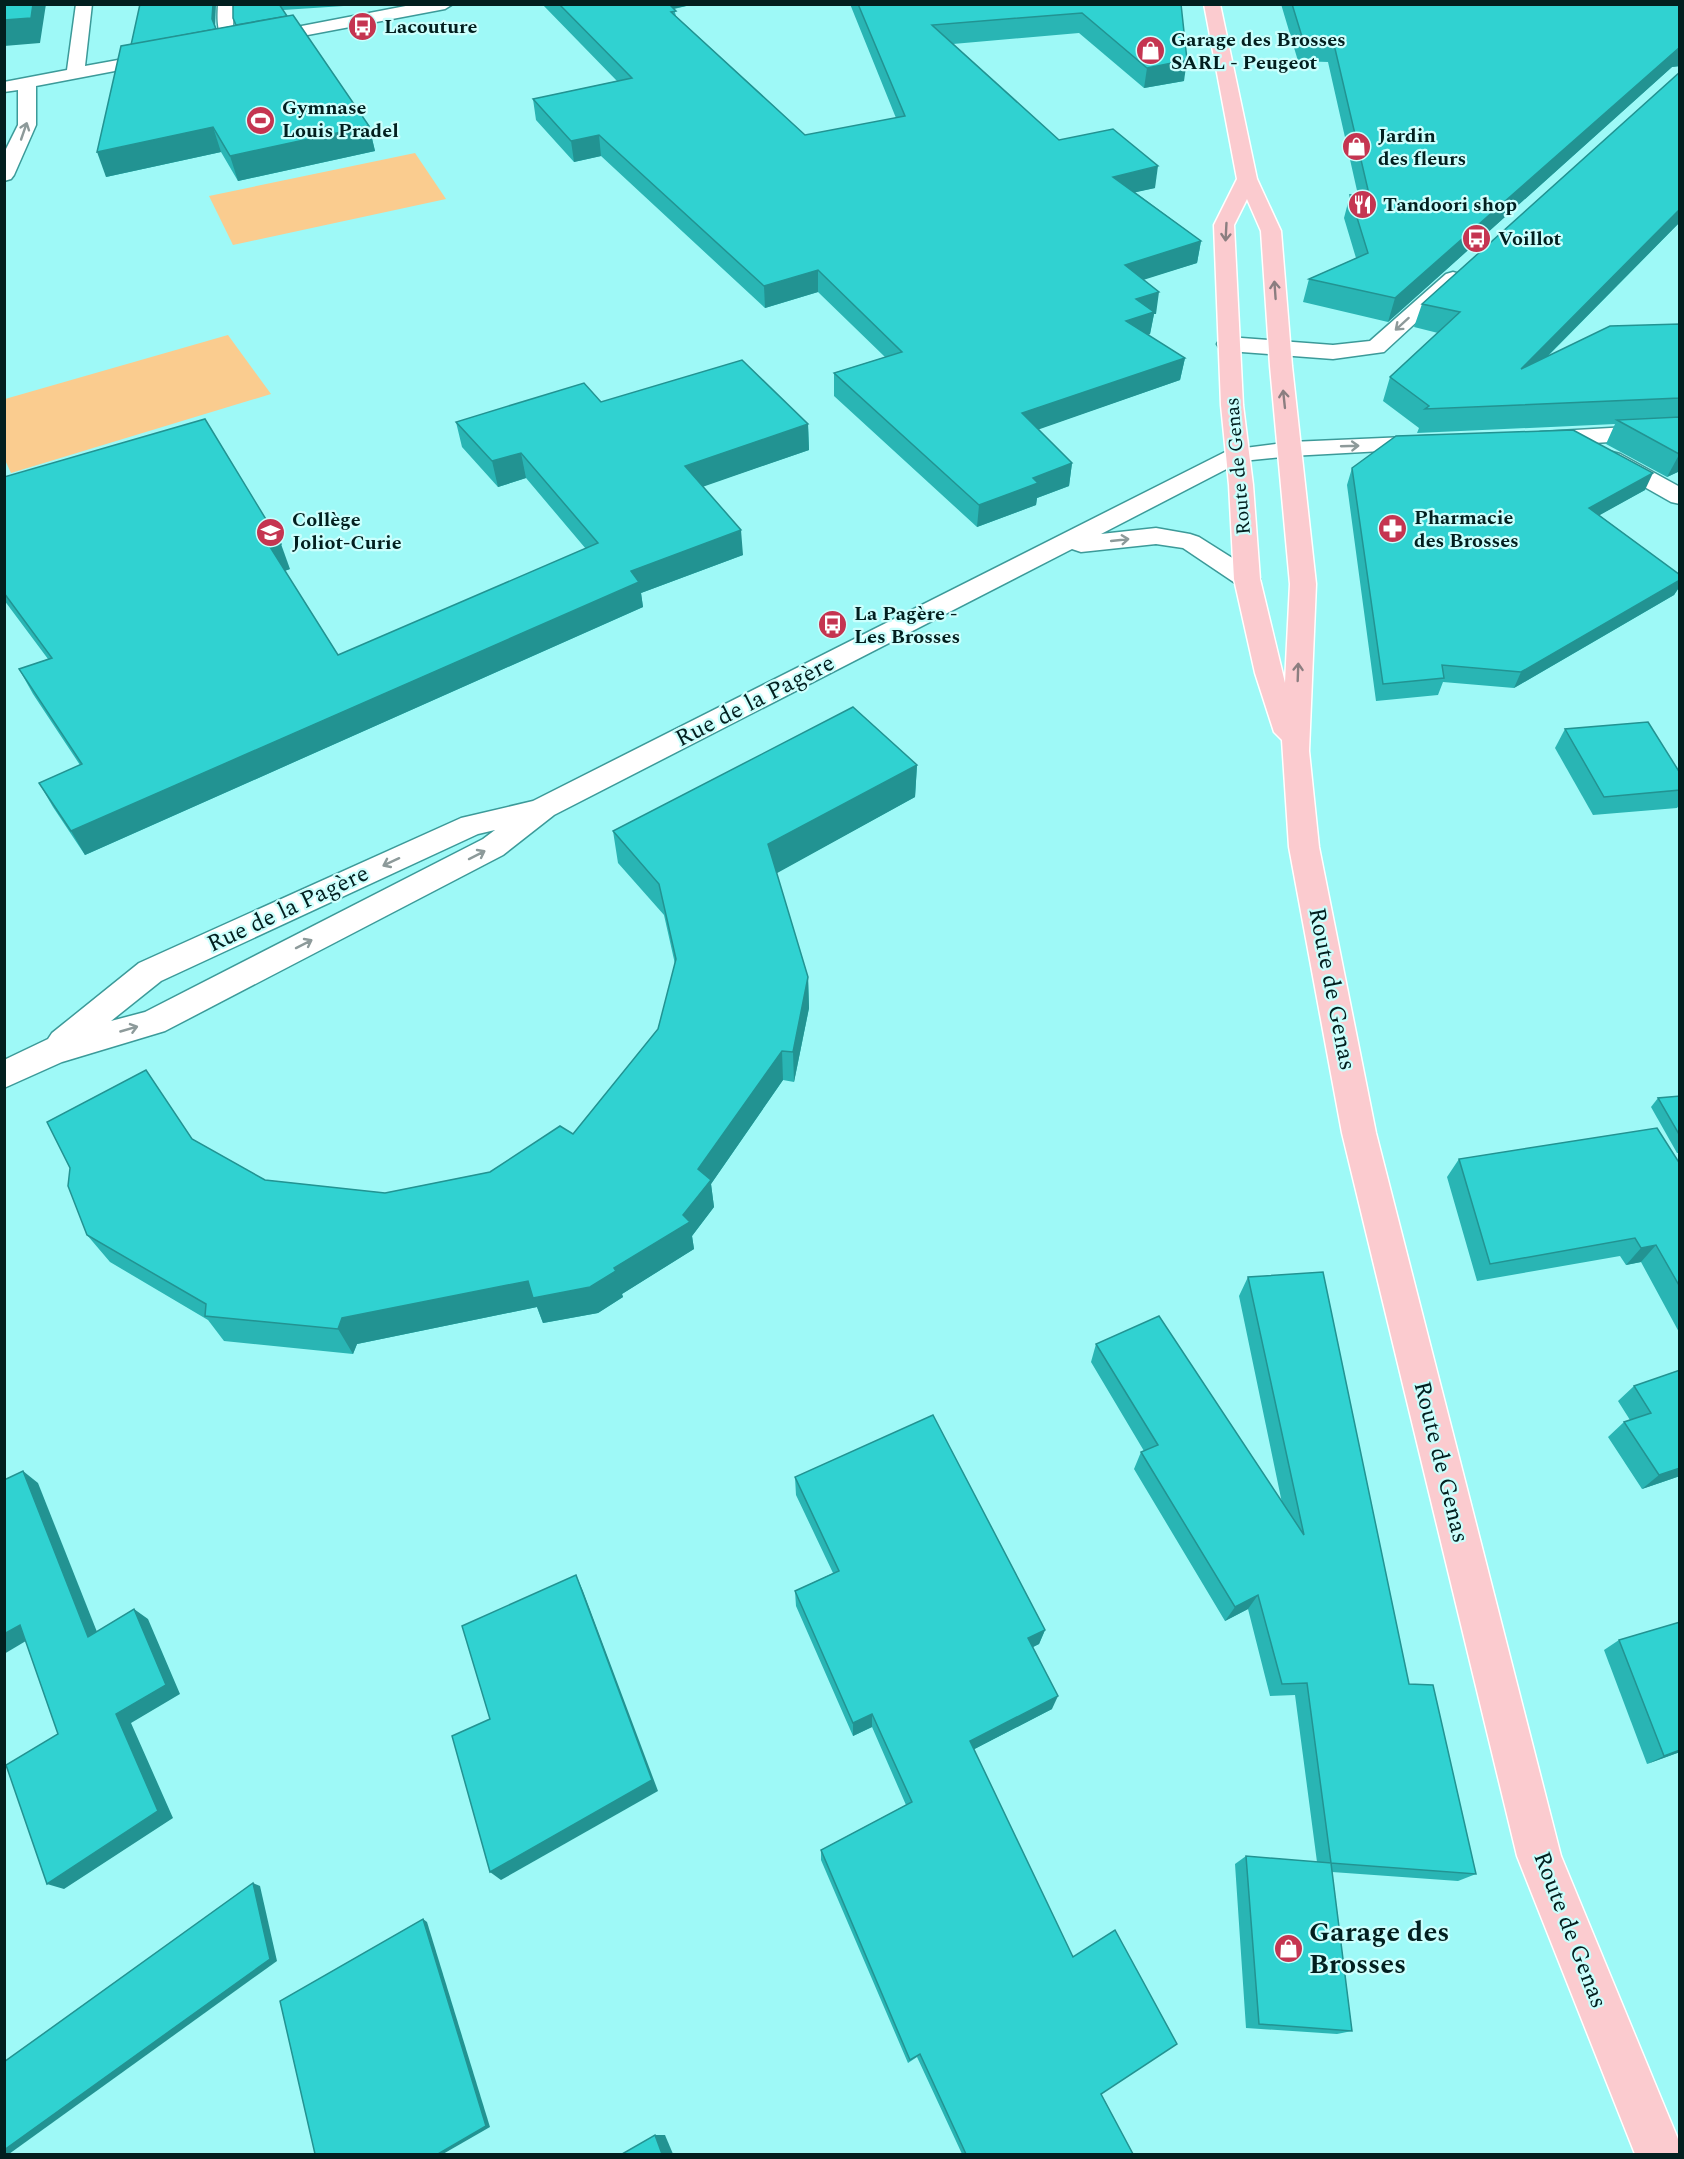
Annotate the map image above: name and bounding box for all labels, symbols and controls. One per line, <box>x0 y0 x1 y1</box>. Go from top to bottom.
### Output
bus stop icon: Lacouture <box>347 11 379 43</box>
place label: Lacouture <box>384 12 478 42</box>
place label: Garage des Brosses SARL - Peugeot <box>1171 25 1346 78</box>
shop icon: Garage des Brosses SARL - Peugeot <box>1134 35 1166 67</box>
place label: Gymnase Louis Pradel <box>282 93 399 146</box>
sports icon: Gymnase Louis Pradel <box>245 104 277 136</box>
place label: Jardin des fleurs <box>1378 121 1466 174</box>
one-way arrow <box>19 122 30 141</box>
shop icon: Jardin des fleurs <box>1341 131 1373 163</box>
restaurant icon: Tandoori shop <box>1346 189 1378 221</box>
place label: Tandoori shop <box>1383 190 1517 220</box>
one-way arrow <box>1220 222 1231 242</box>
bus stop icon: Voillot <box>1461 223 1493 255</box>
place label: Voillot <box>1498 224 1562 254</box>
one-way arrow <box>1269 280 1280 300</box>
one-way arrow <box>1395 317 1410 331</box>
one-way arrow <box>1278 389 1289 409</box>
street label: Route de Genas <box>1217 396 1259 536</box>
one-way arrow <box>1339 440 1359 451</box>
place label: Pharmacie des Brosses <box>1414 503 1519 556</box>
place label: Collège Joliot-Curie <box>292 505 402 558</box>
pharmacy icon: Pharmacie des Brosses <box>1377 513 1409 545</box>
school or university icon: Collège Joliot-Curie <box>255 516 287 548</box>
one-way arrow <box>1109 534 1129 545</box>
place label: La Pagère - Les Brosses <box>854 599 960 652</box>
bus stop icon: La Pagère - Les Brosses <box>817 609 849 641</box>
street label: Rue de la Pagère <box>669 645 841 757</box>
one-way arrow <box>1293 662 1304 682</box>
one-way arrow <box>468 848 486 860</box>
street label: Rue de la Pagère <box>201 856 375 962</box>
one-way arrow <box>382 856 400 868</box>
street label: Route de Genas <box>1299 904 1365 1074</box>
one-way arrow <box>295 938 313 949</box>
one-way arrow <box>119 1023 138 1034</box>
street label: Route de Genas <box>1404 1377 1478 1547</box>
street label: Route de Genas <box>1524 1846 1616 2014</box>
place label: Garage des Brosses <box>1309 1911 1450 1986</box>
shop icon: Garage des Brosses <box>1272 1932 1304 1964</box>

